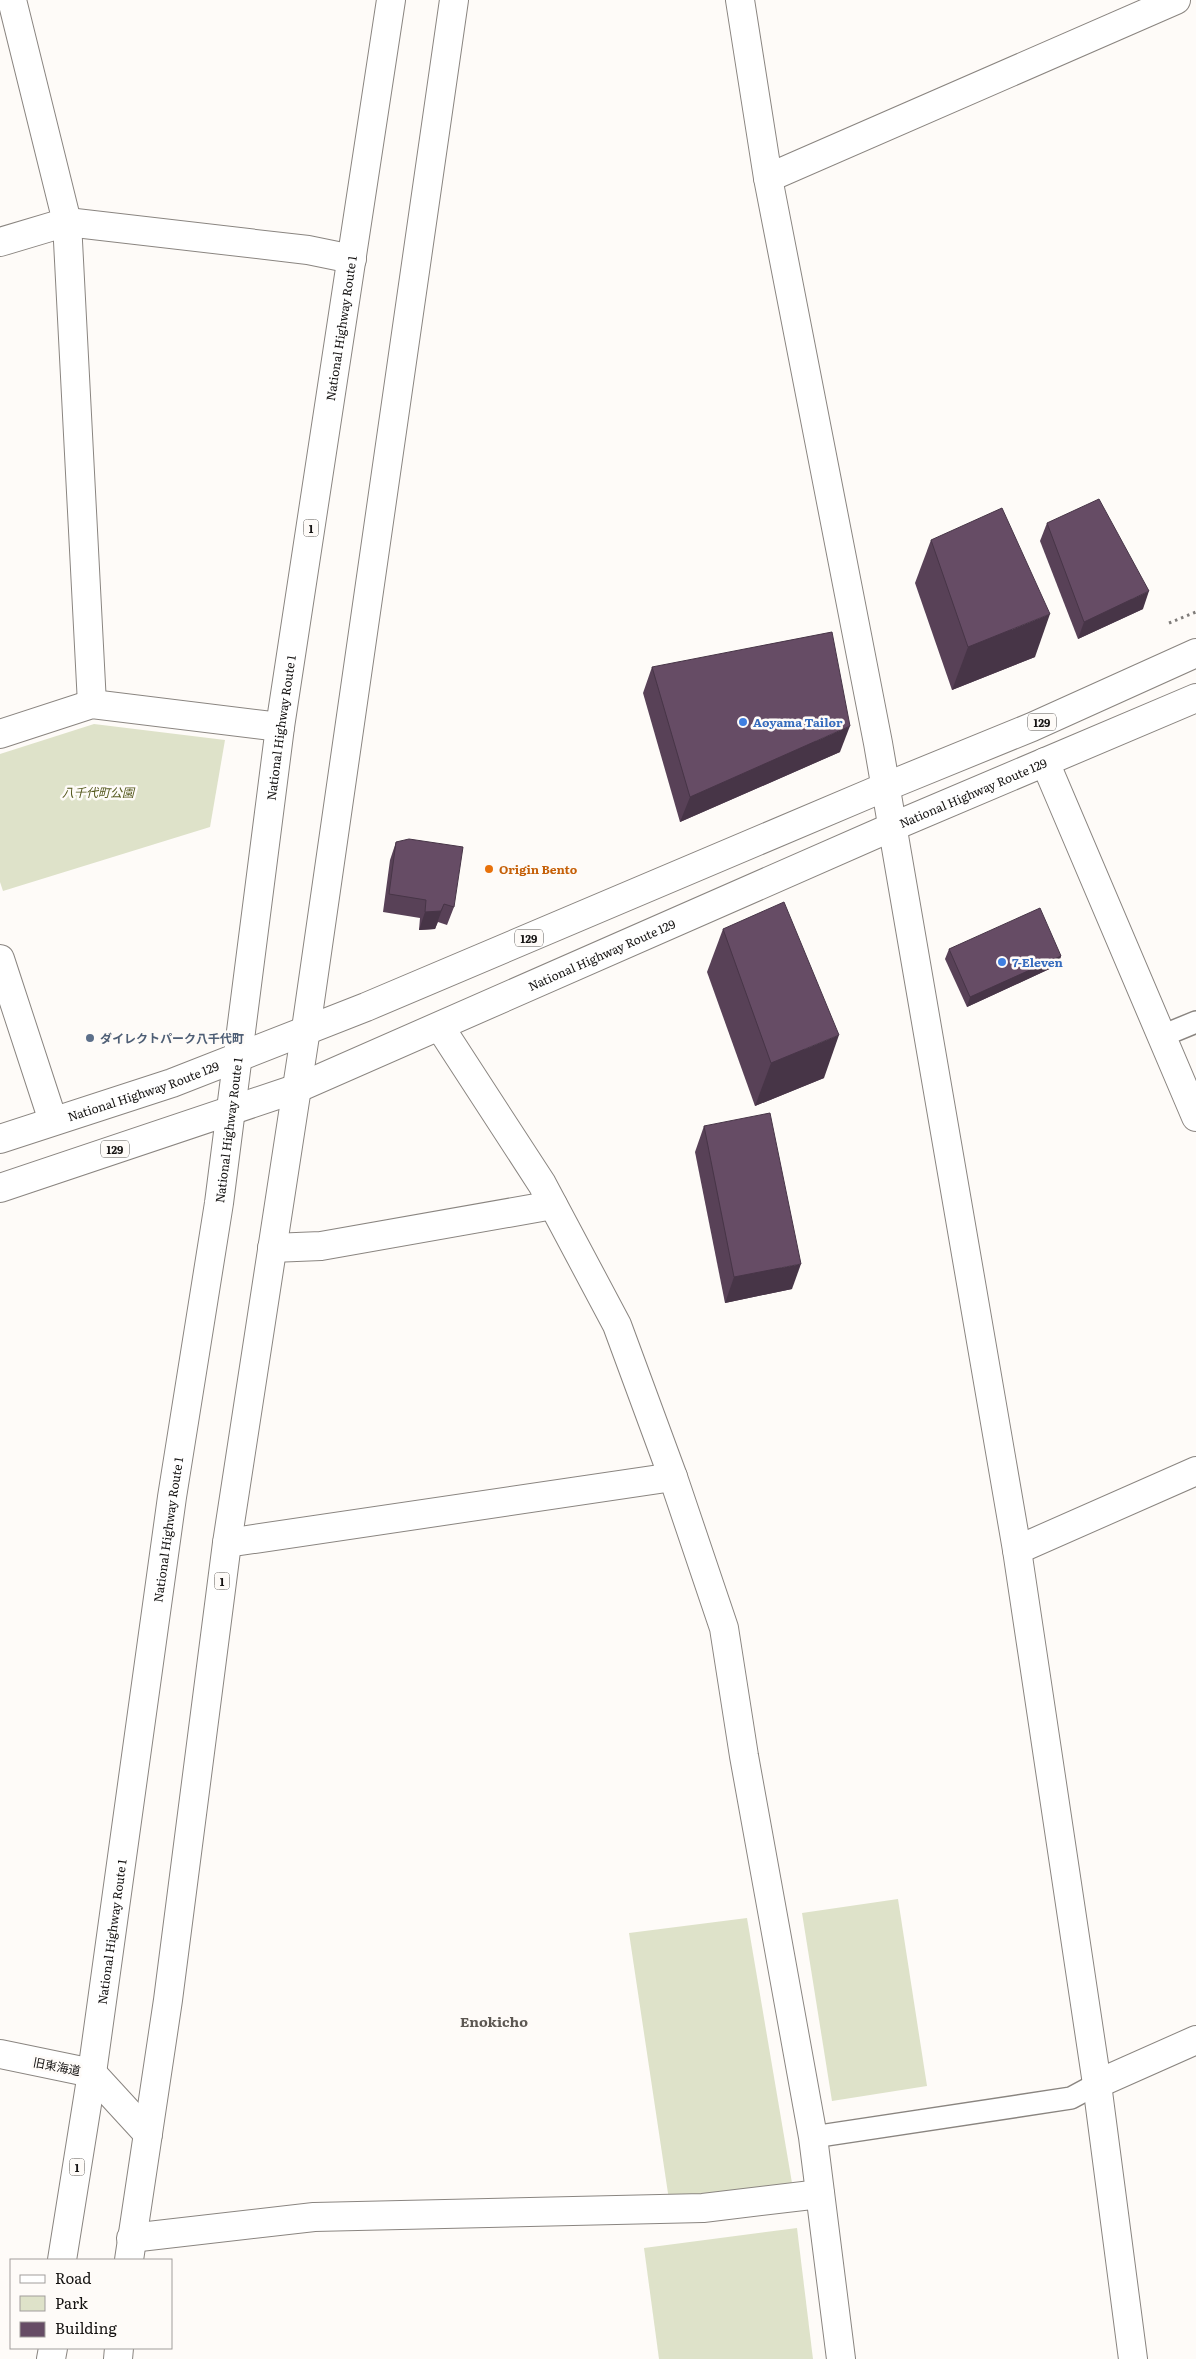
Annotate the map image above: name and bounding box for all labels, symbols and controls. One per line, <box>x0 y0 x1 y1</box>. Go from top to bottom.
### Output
street label: National Highway Route 1 <box>321 254 361 402</box>
road number: 1 <box>304 520 318 536</box>
street label: National Highway Route 1 <box>262 654 300 801</box>
place label: Aoyama Tailor <box>753 713 843 731</box>
road number: 129 <box>1028 714 1056 730</box>
marker: Aoyama Tailor <box>737 716 749 728</box>
street label: National Highway Route 129 <box>896 753 1050 832</box>
park label: 八千代町公園 <box>62 783 136 801</box>
place label: Origin Bento <box>499 860 578 878</box>
marker: Origin Bento <box>483 863 495 875</box>
street label: National Highway Route 129 <box>525 914 678 995</box>
road number: 129 <box>515 930 543 946</box>
place label: 7-Eleven <box>1012 953 1064 971</box>
marker: 7-Eleven <box>996 956 1008 968</box>
place label: ダイレクトパーク八千代町 <box>100 1029 244 1047</box>
marker: ダイレクトパーク八千代町 <box>84 1032 96 1044</box>
street label: National Highway Route 1 <box>210 1056 247 1204</box>
street label: National Highway Route 129 <box>65 1057 221 1125</box>
road number: 129 <box>101 1140 129 1158</box>
street label: National Highway Route 1 <box>148 1456 187 1603</box>
road number: 1 <box>214 1572 230 1590</box>
street label: National Highway Route 1 <box>93 1858 131 2006</box>
district label: Enokicho <box>460 2011 528 2031</box>
street label: 旧東海道 <box>32 2053 82 2079</box>
road number: 1 <box>70 2158 84 2176</box>
legend <box>10 2259 172 2349</box>
text: Road <box>55 2266 91 2289</box>
text: Park <box>55 2291 89 2314</box>
text: Building <box>55 2316 117 2339</box>

